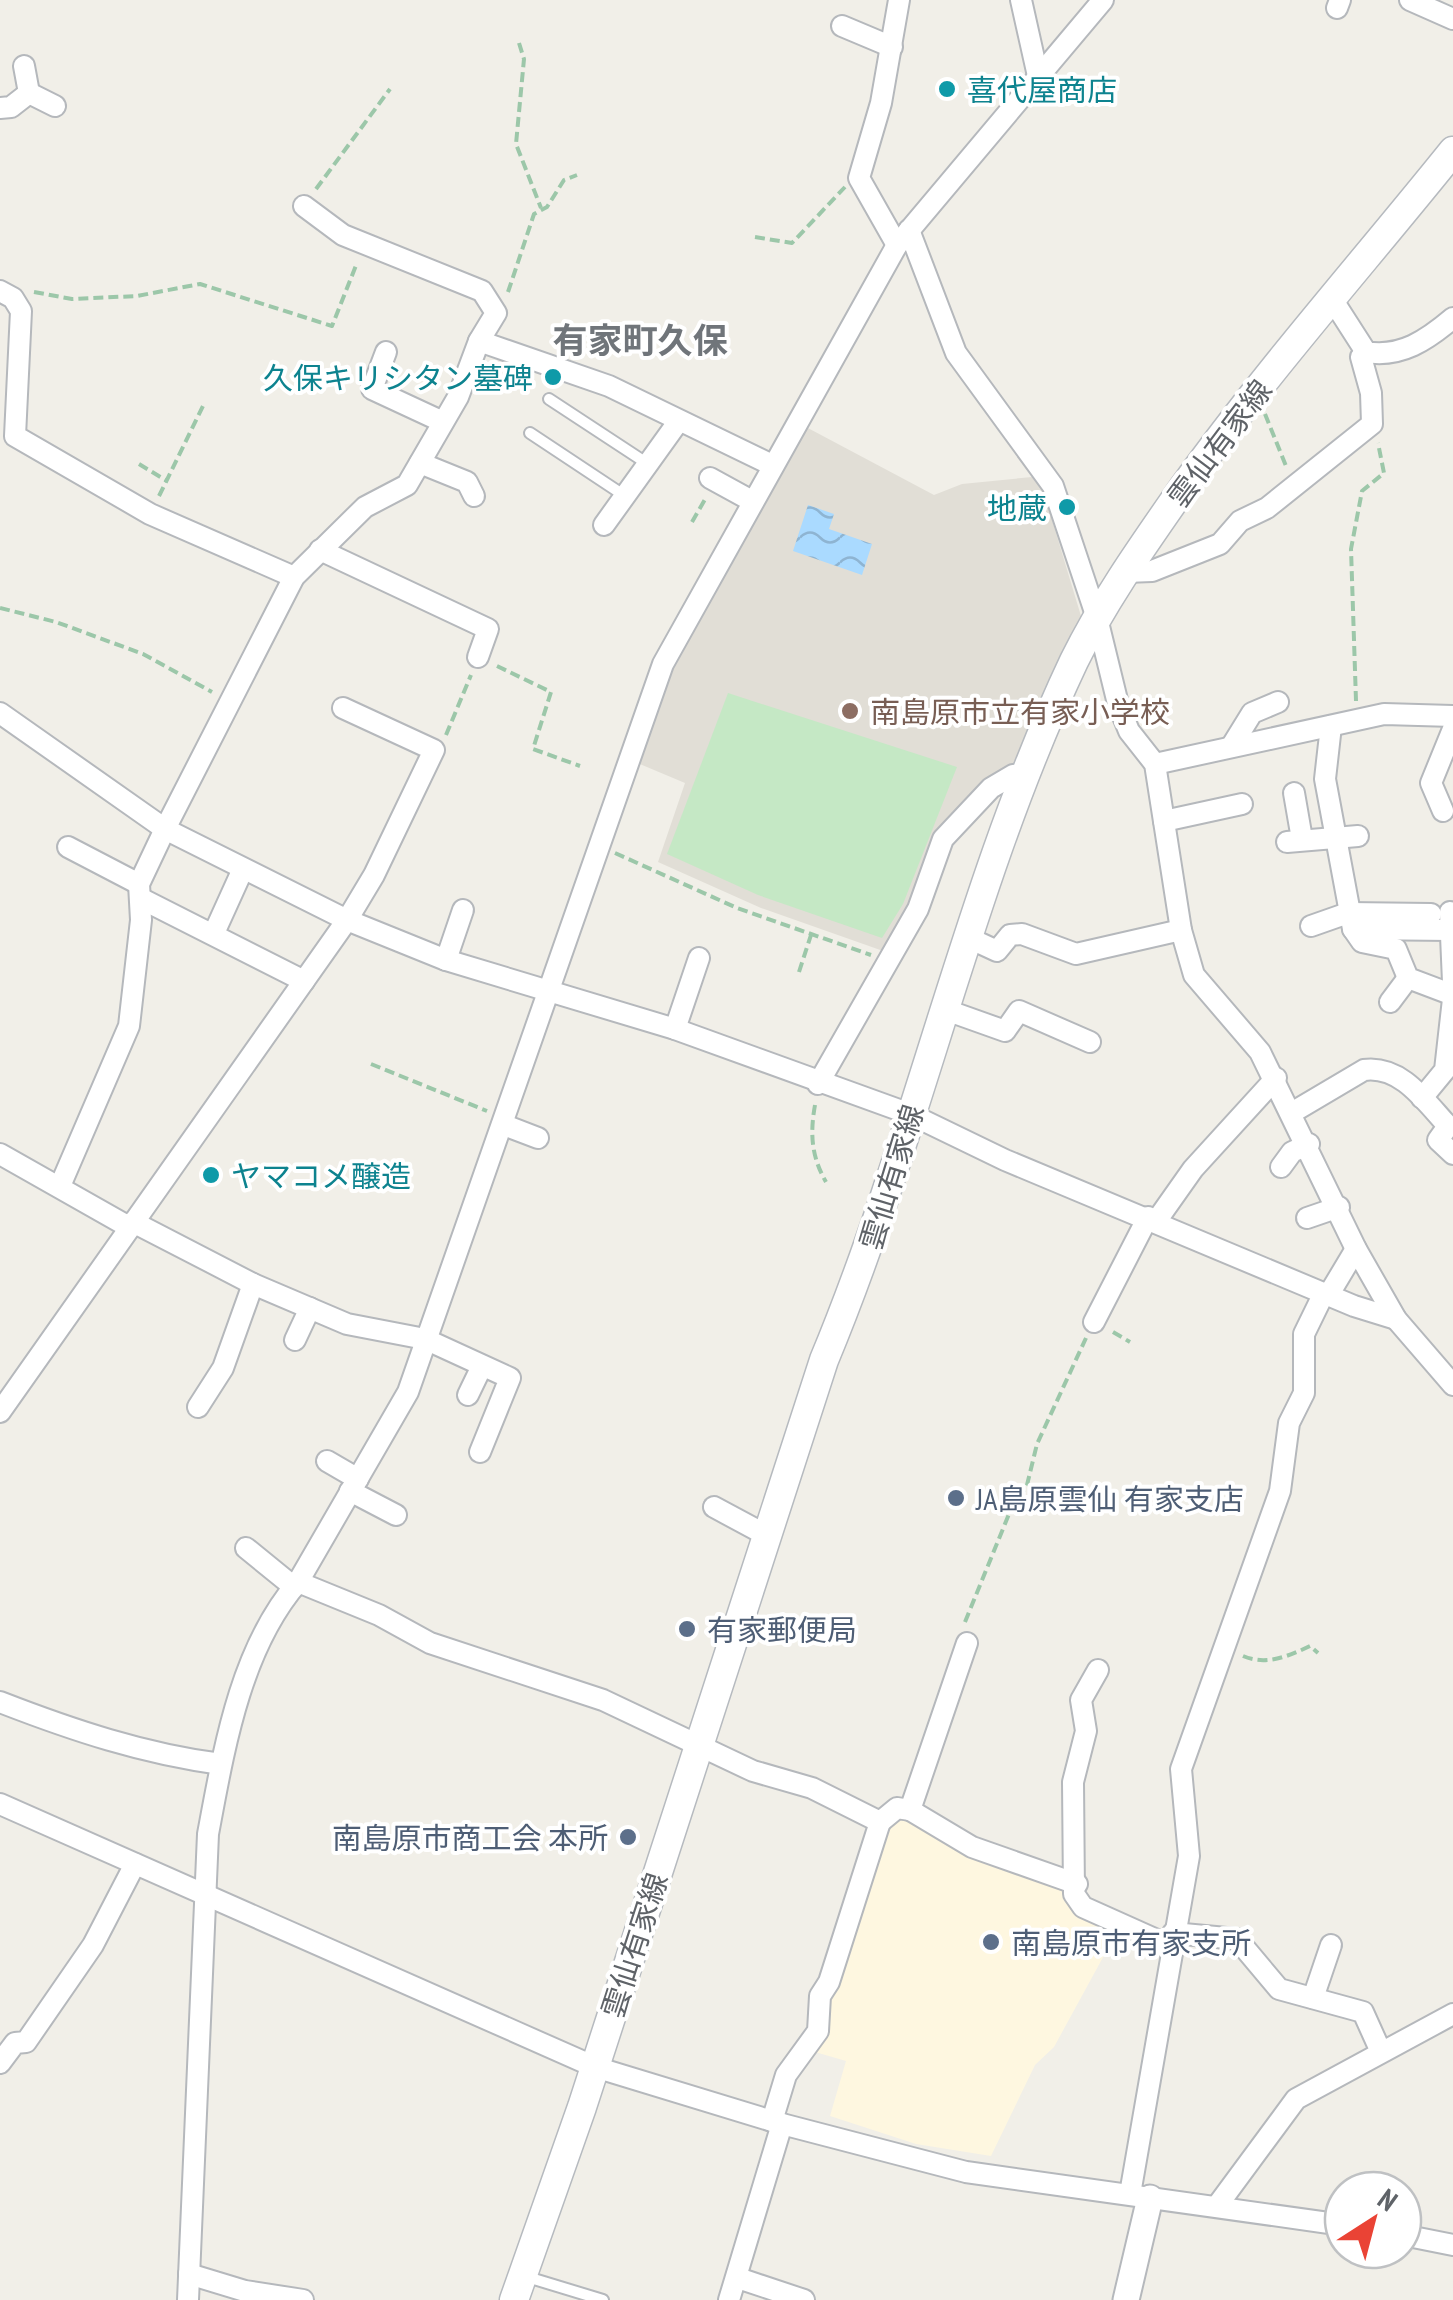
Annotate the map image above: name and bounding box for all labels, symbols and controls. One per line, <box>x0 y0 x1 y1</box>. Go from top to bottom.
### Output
place label: 喜代屋商店 <box>967 70 1117 109</box>
marker: 喜代屋商店 <box>936 78 958 100</box>
district label: 有家町久保 <box>552 317 728 363</box>
place label: 久保キリシタン墓碑 <box>263 358 533 397</box>
marker: 久保キリシタン墓碑 <box>542 366 564 388</box>
street label: 雲仙有家線 <box>1158 371 1280 515</box>
place label: 地蔵 <box>987 488 1047 527</box>
marker: 地蔵 <box>1056 496 1078 518</box>
place label: 南島原市立有家小学校 <box>870 692 1170 731</box>
marker: 南島原市立有家小学校 <box>839 700 861 722</box>
street label: 雲仙有家線 <box>850 1100 932 1254</box>
place label: ヤマコメ醸造 <box>231 1156 411 1195</box>
marker: ヤマコメ醸造 <box>200 1164 222 1186</box>
place label: JA島原雲仙 有家支店 <box>975 1479 1244 1518</box>
marker: JA島原雲仙 有家支店 <box>945 1487 967 1509</box>
place label: 有家郵便局 <box>707 1610 857 1649</box>
marker: 有家郵便局 <box>676 1618 698 1640</box>
place label: 南島原市商工会 本所 <box>332 1818 608 1857</box>
marker: 南島原市商工会 本所 <box>617 1826 639 1848</box>
street label: 雲仙有家線 <box>592 1868 676 2022</box>
place label: 南島原市有家支所 <box>1011 1923 1251 1962</box>
marker: 南島原市有家支所 <box>980 1931 1002 1953</box>
north arrow <box>1323 2170 1423 2270</box>
text: N <box>1371 2180 1405 2219</box>

